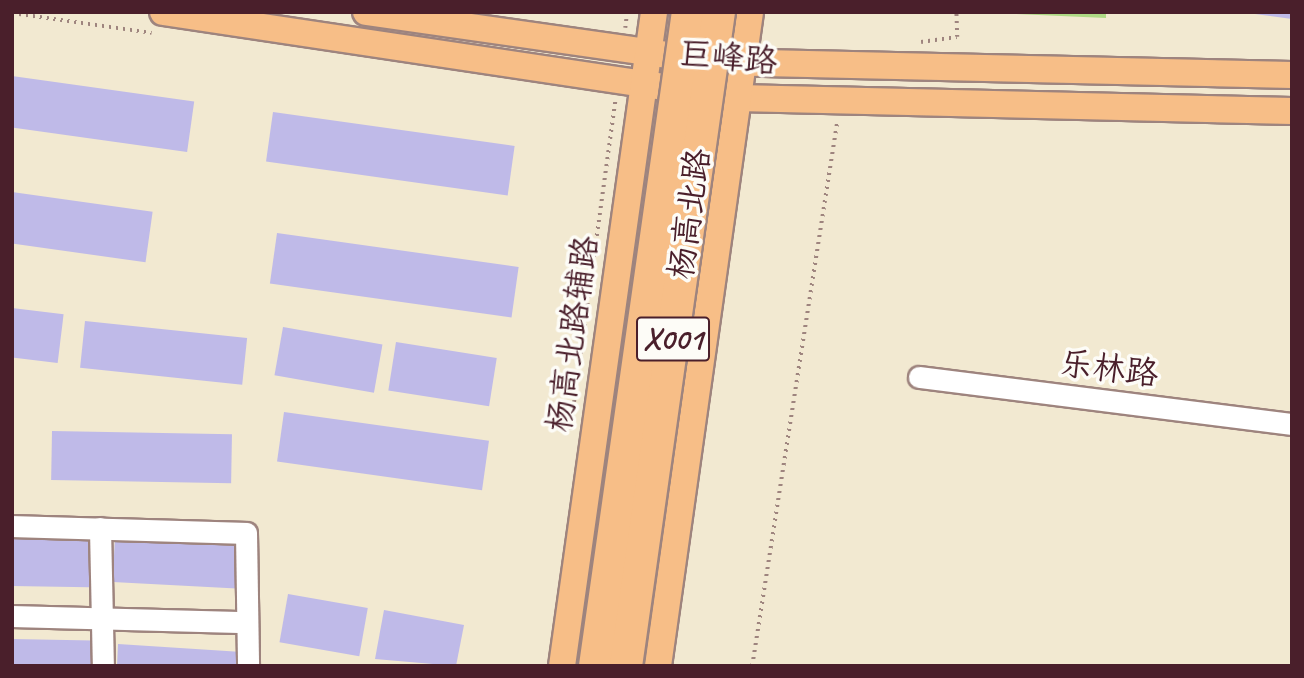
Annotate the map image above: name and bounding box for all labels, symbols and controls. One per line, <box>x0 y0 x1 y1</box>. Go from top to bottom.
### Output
street label: 巨峰路 <box>677 34 779 82</box>
street label: 杨高北路 <box>661 146 719 282</box>
street label: 杨高北路辅路 <box>540 233 606 435</box>
road number: X001 <box>634 310 712 368</box>
street label: 乐林路 <box>1057 343 1161 395</box>

